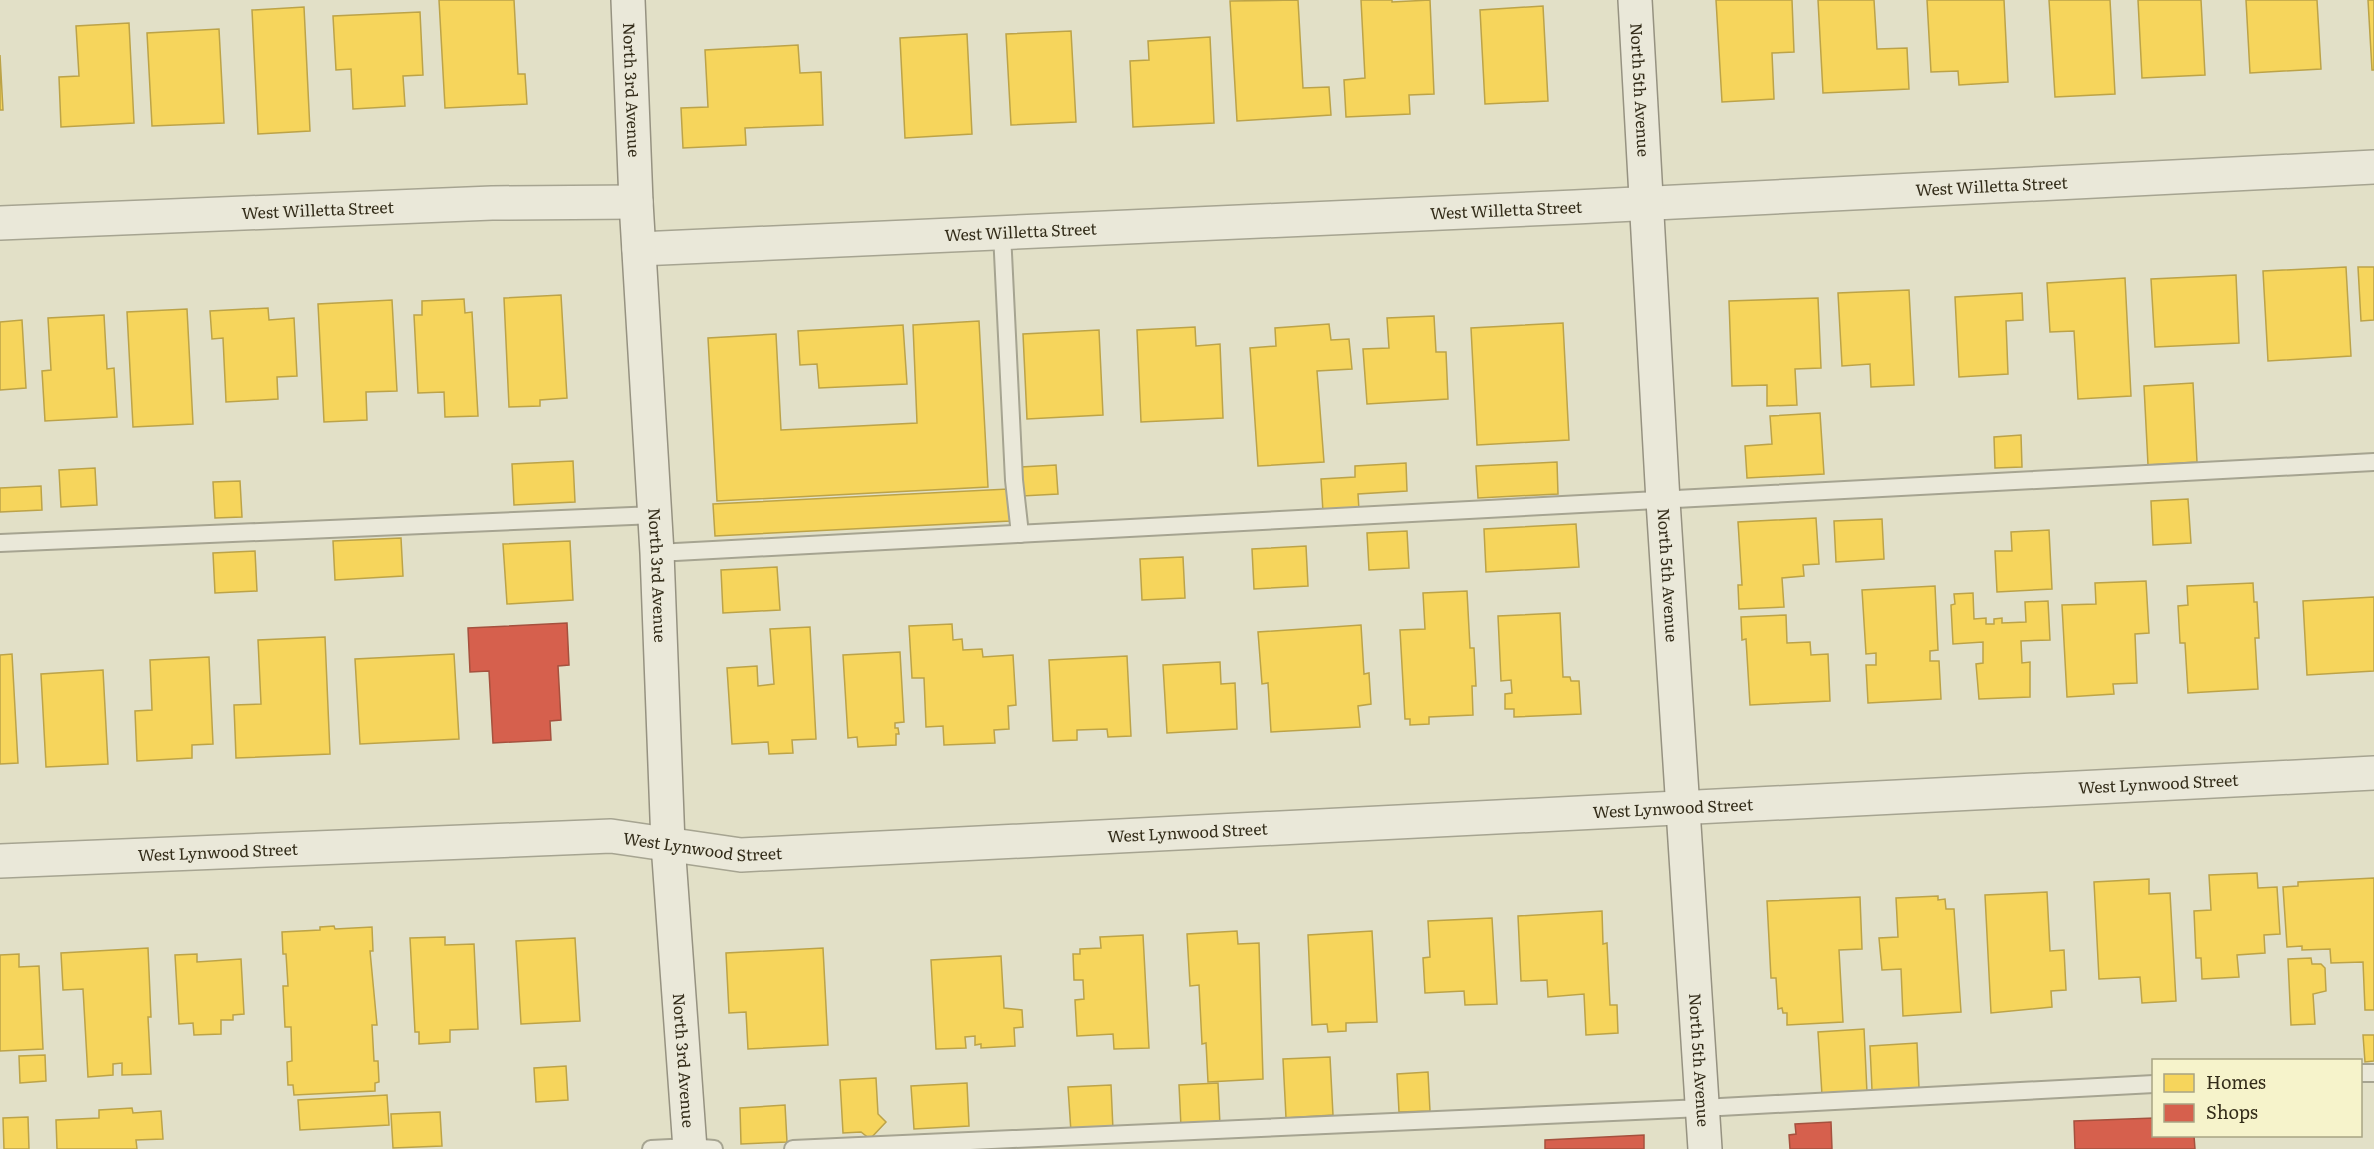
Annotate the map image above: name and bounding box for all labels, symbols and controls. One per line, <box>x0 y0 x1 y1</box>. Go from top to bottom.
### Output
street label: North 3rd Avenue <box>618 22 647 158</box>
street label: North 5th Avenue <box>1625 22 1657 158</box>
street label: West Willetta Street <box>1915 169 2069 201</box>
street label: West Willetta Street <box>241 194 395 224</box>
street label: West Willetta Street <box>1429 194 1583 224</box>
street label: West Willetta Street <box>944 215 1098 246</box>
street label: North 3rd Avenue <box>643 507 673 643</box>
street label: North 5th Avenue <box>1652 507 1685 643</box>
street label: West Lynwood Street <box>2078 767 2240 799</box>
street label: West Lynwood Street <box>1592 791 1754 823</box>
street label: West Lynwood Street <box>1107 816 1269 848</box>
street label: West Lynwood Street <box>622 825 783 866</box>
street label: West Lynwood Street <box>137 836 299 866</box>
street label: North 3rd Avenue <box>668 992 701 1129</box>
street label: North 5th Avenue <box>1684 992 1717 1128</box>
legend <box>2152 1059 2362 1137</box>
text: Homes <box>2206 1068 2266 1095</box>
text: Shops <box>2206 1098 2258 1125</box>

